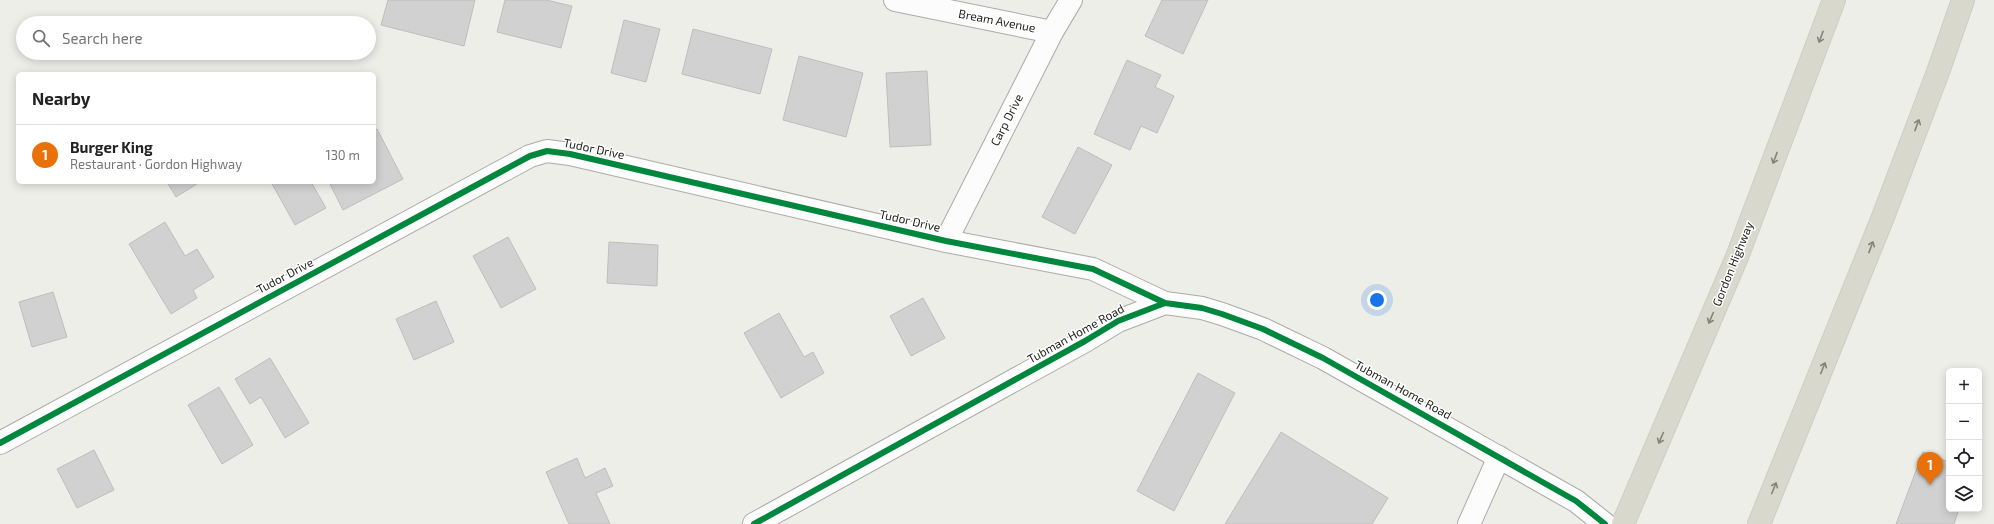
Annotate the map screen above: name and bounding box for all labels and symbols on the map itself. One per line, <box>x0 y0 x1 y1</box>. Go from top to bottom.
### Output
street label: Bream Avenue <box>957 6 1037 34</box>
one-way arrow <box>1816 30 1824 42</box>
street label: Carp Drive <box>987 91 1025 148</box>
one-way arrow <box>1914 120 1922 132</box>
street label: Tudor Drive <box>562 135 626 161</box>
one-way arrow <box>1771 152 1779 164</box>
street label: Tudor Drive <box>878 206 942 234</box>
street label: Gordon Highway <box>1709 219 1756 308</box>
one-way arrow <box>1868 241 1876 253</box>
street label: Tudor Drive <box>254 254 315 296</box>
your location <box>1367 290 1387 310</box>
street label: Tubman Home Road <box>1025 301 1126 366</box>
one-way arrow <box>1707 312 1715 324</box>
street label: Tubman Home Road <box>1353 357 1454 422</box>
one-way arrow <box>1820 362 1827 374</box>
one-way arrow <box>1656 431 1664 443</box>
pin: 1 <box>1917 452 1943 485</box>
one-way arrow <box>1770 483 1778 495</box>

